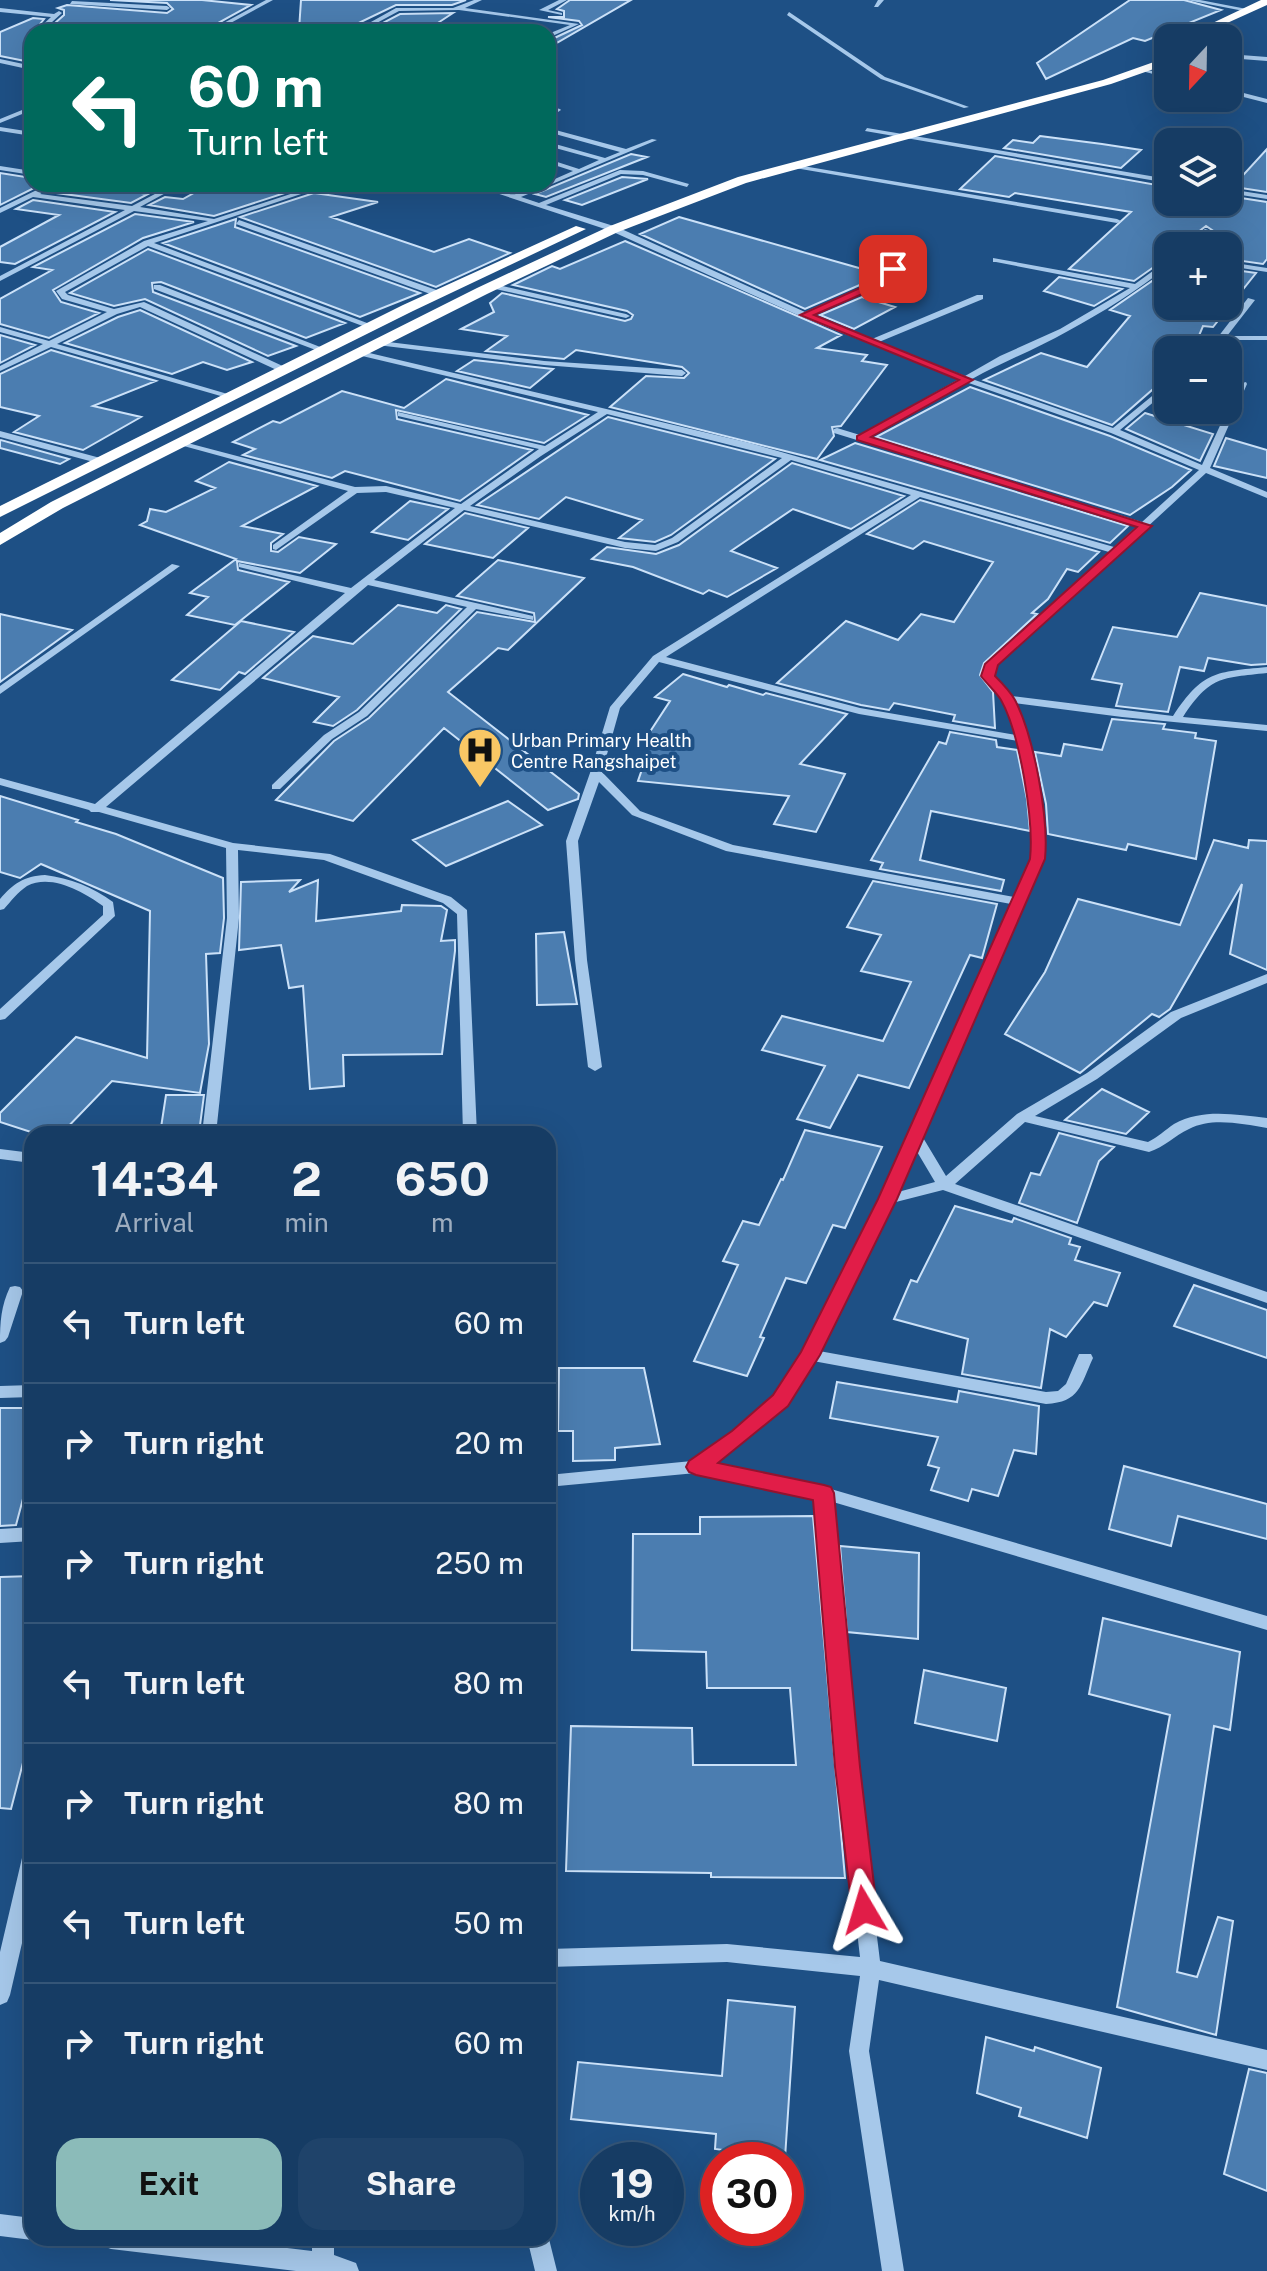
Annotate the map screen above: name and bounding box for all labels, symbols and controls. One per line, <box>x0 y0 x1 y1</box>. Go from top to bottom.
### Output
north arrow <box>1154 24 1242 112</box>
map controls <box>1154 24 1242 424</box>
text: 60 m <box>188 54 324 120</box>
icon: left <box>56 56 160 160</box>
text: Turn left <box>188 121 329 163</box>
button: layers <box>1154 128 1242 216</box>
button: + <box>1154 232 1242 320</box>
pin <box>859 235 927 303</box>
icon: arrive <box>871 247 915 291</box>
button: − <box>1154 336 1242 424</box>
hospital icon: Urban Primary Health Centre Rangshaipet <box>456 726 504 789</box>
place label: Urban Primary Health Centre Rangshaipet <box>511 730 692 772</box>
text: 14:34 <box>90 1150 218 1207</box>
text: 2 <box>291 1150 322 1207</box>
text: 650 <box>395 1150 490 1207</box>
text: Arrival <box>114 1207 194 1238</box>
text: min <box>285 1207 329 1238</box>
text: m <box>431 1207 454 1238</box>
icon: left <box>56 1301 100 1345</box>
text: Turn left <box>124 1305 245 1341</box>
text: 60 m <box>454 1305 524 1341</box>
icon: right <box>56 1421 100 1465</box>
text: Turn right <box>124 1425 264 1461</box>
text: 20 m <box>455 1425 524 1461</box>
icon: right <box>56 1541 100 1585</box>
text: Turn right <box>124 1545 264 1581</box>
text: 250 m <box>435 1545 524 1581</box>
icon: left <box>56 1661 100 1705</box>
text: Turn left <box>124 1665 245 1701</box>
text: 80 m <box>453 1665 524 1701</box>
icon: right <box>56 1781 100 1825</box>
text: Turn right <box>124 1785 264 1821</box>
text: 80 m <box>453 1785 524 1821</box>
position arrow <box>822 1868 906 1952</box>
icon: left <box>56 1901 100 1945</box>
text: Turn left <box>124 1905 245 1941</box>
text: 50 m <box>453 1905 524 1941</box>
icon: right <box>56 2021 100 2065</box>
text: Turn right <box>124 2025 264 2061</box>
text: 60 m <box>454 2025 524 2061</box>
button: Exit <box>56 2138 282 2230</box>
button: Share <box>298 2138 524 2230</box>
speed limit sign: 30 <box>700 2142 804 2246</box>
text: 19 <box>610 2160 654 2207</box>
text: km/h <box>608 2202 656 2226</box>

